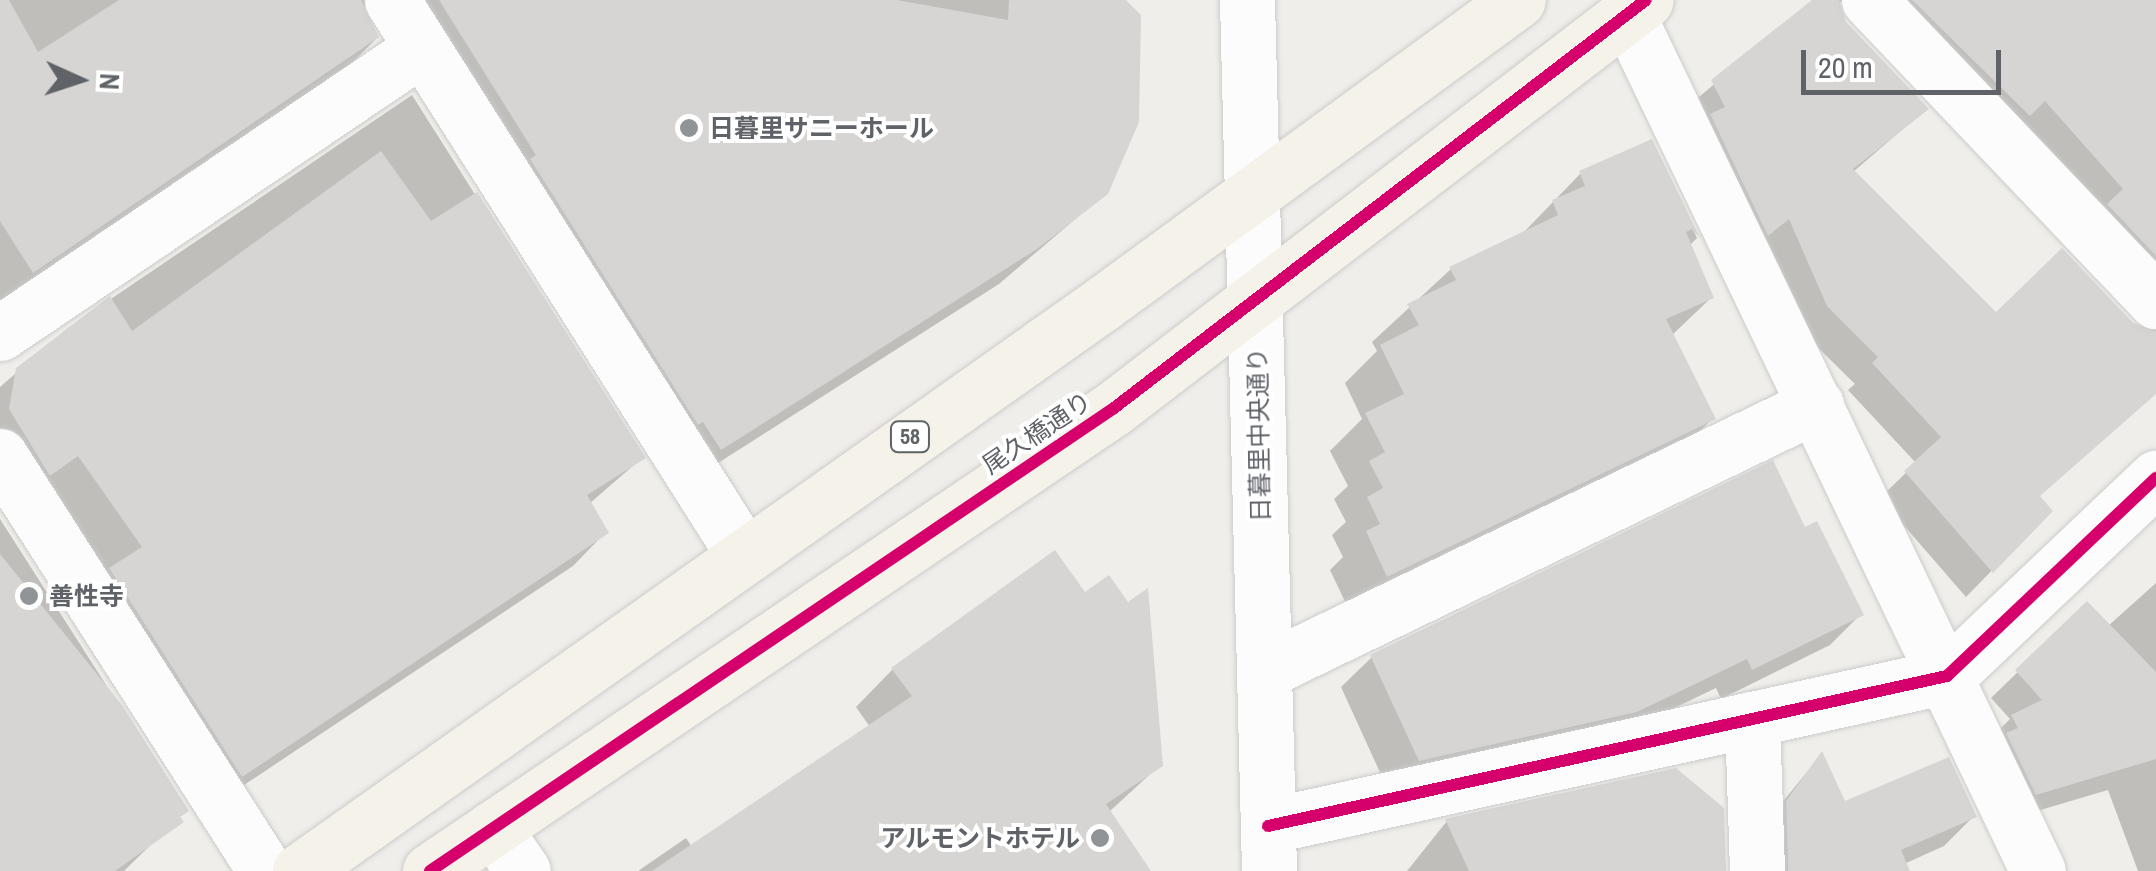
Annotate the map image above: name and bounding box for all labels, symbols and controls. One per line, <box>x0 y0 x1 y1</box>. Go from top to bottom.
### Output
north arrow <box>30 30 130 130</box>
scale bar <box>1806 30 2006 92</box>
text: 20 m <box>1818 47 1873 87</box>
text: N <box>91 72 129 91</box>
place label: 日暮里サニーホール <box>709 113 934 143</box>
marker: 日暮里サニーホール <box>678 117 700 139</box>
street label: 日暮里中央通り <box>1242 347 1276 523</box>
street label: 尾久橋通り <box>977 386 1097 480</box>
road number: 58 <box>888 420 932 454</box>
place label: 善性寺 <box>49 581 124 611</box>
marker: 善性寺 <box>18 585 40 607</box>
place label: アルモントホテル <box>880 823 1080 853</box>
marker: アルモントホテル <box>1089 827 1111 849</box>

